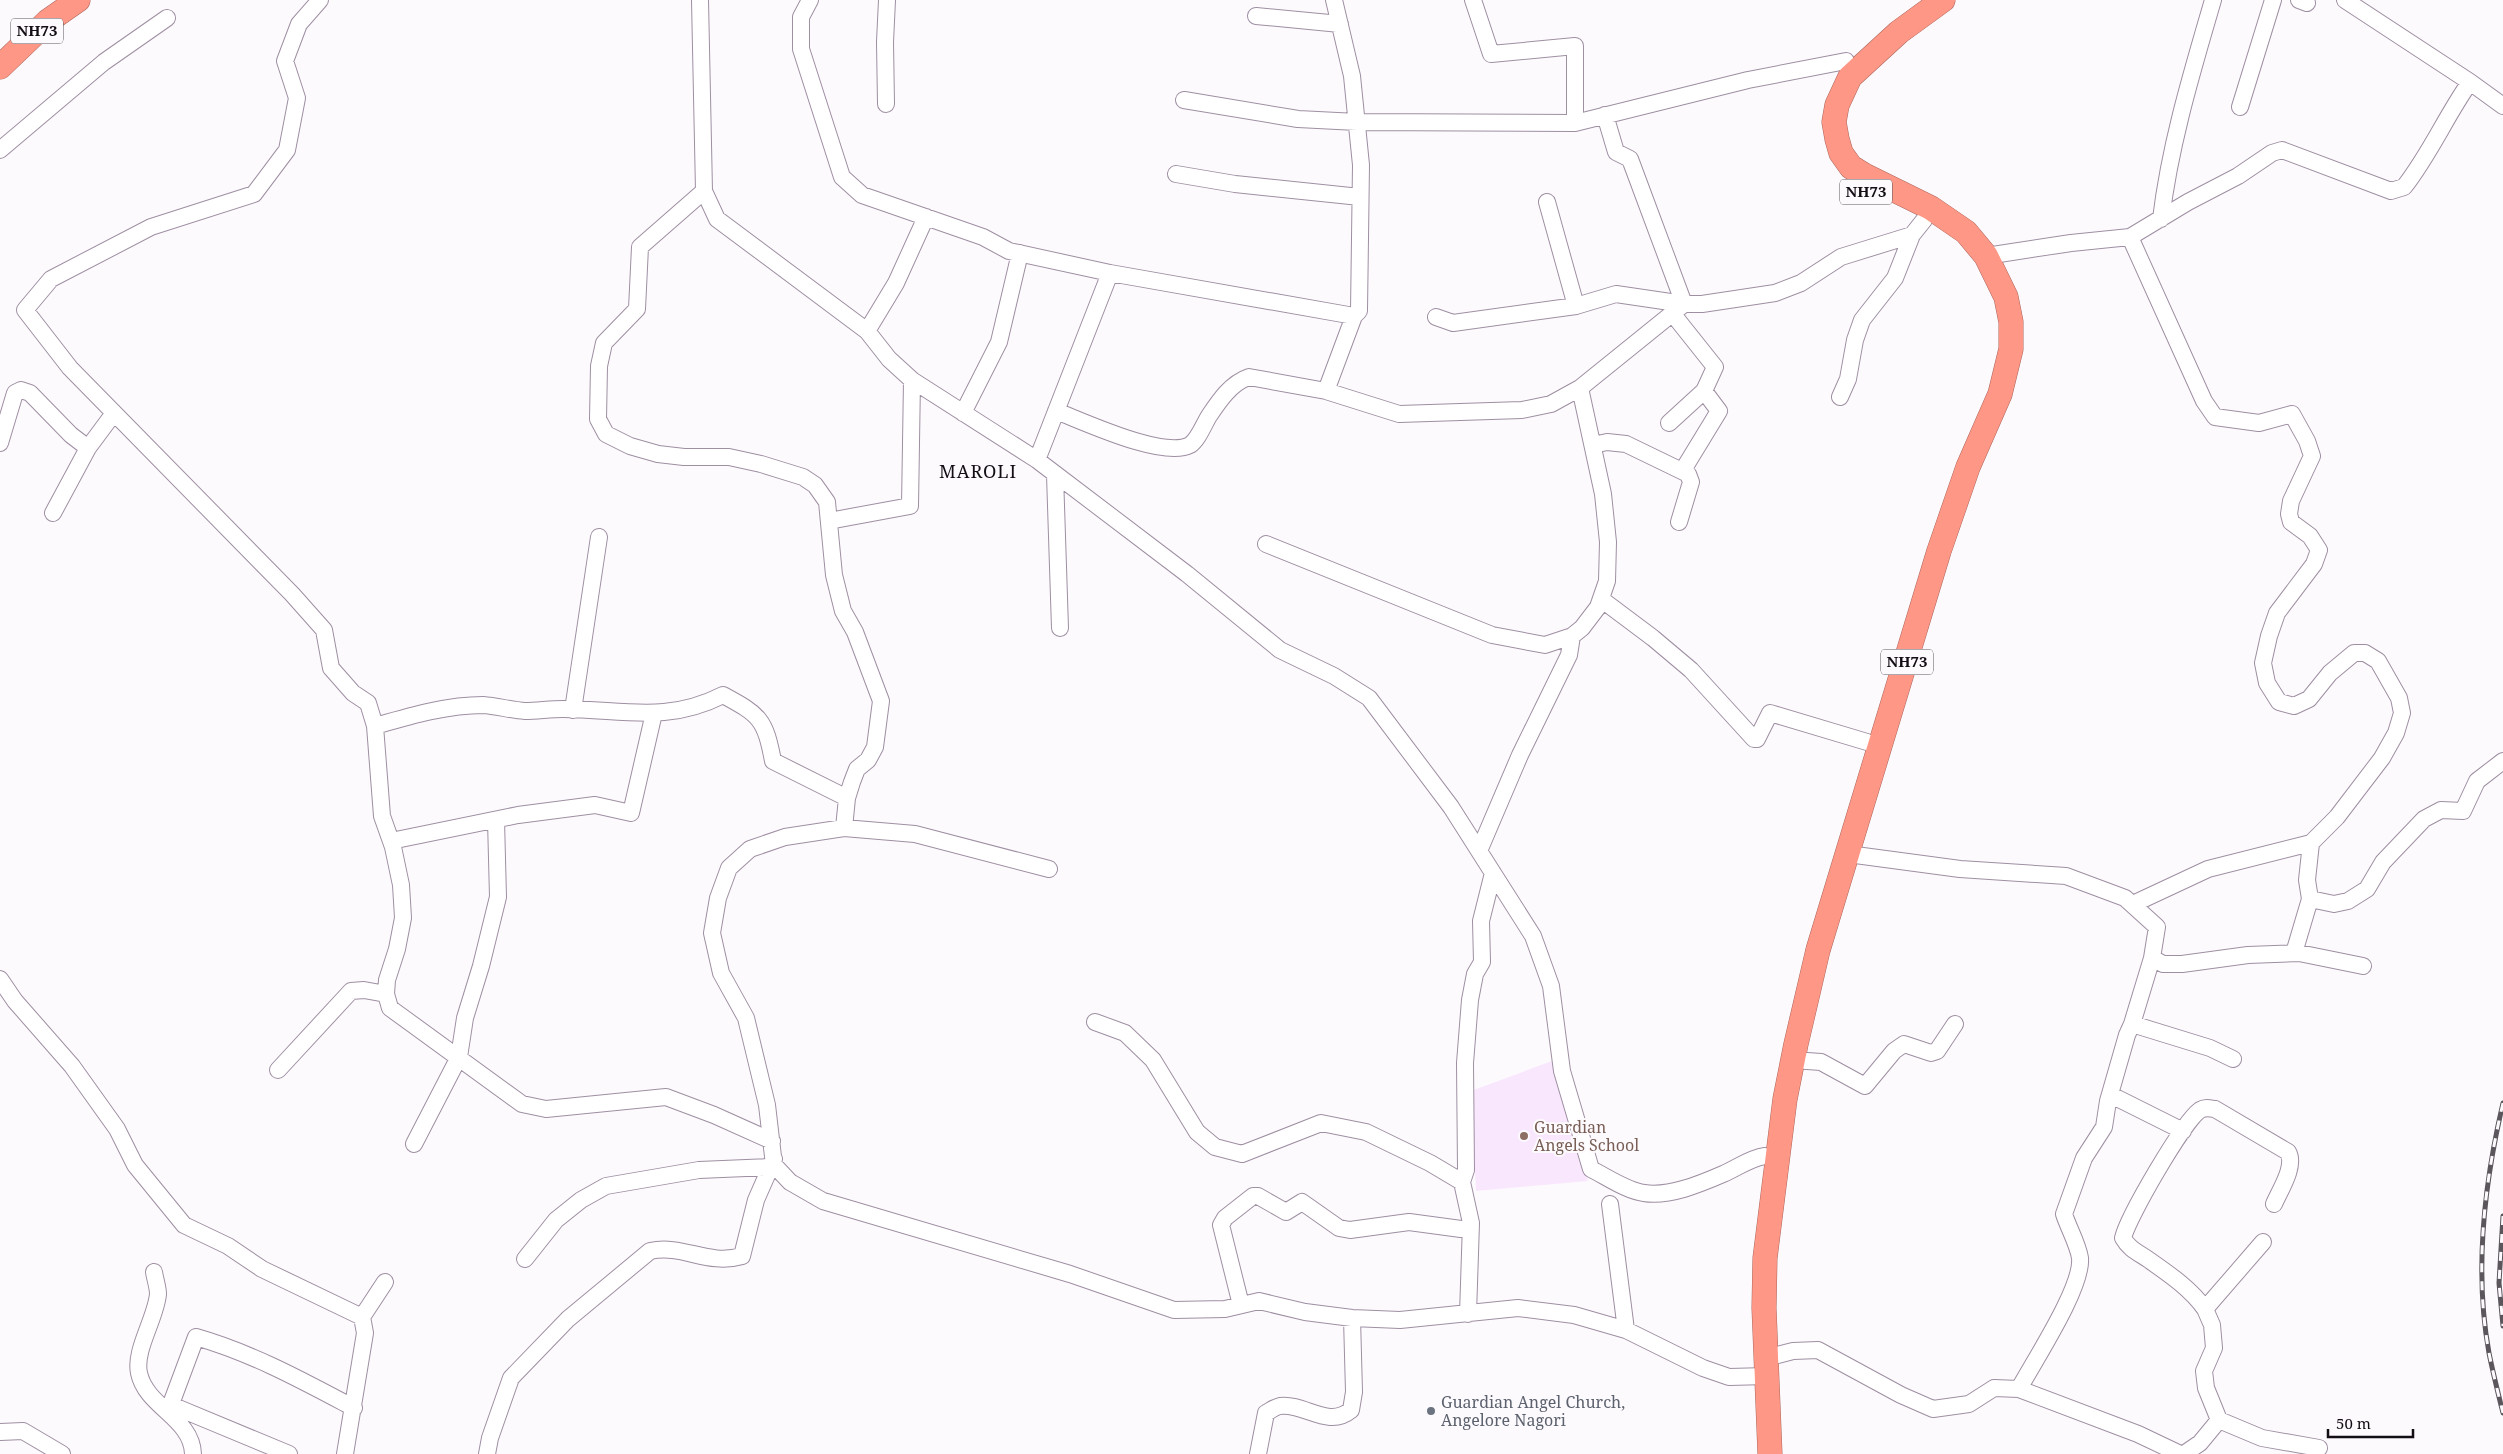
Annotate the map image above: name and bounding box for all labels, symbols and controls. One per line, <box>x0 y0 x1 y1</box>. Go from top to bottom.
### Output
road number: NH73 <box>11 18 63 44</box>
road number: NH73 <box>1840 180 1892 204</box>
district label: MAROLI <box>939 459 1017 483</box>
road number: NH73 <box>1881 650 1933 674</box>
place label: Guardian Angels School <box>1534 1116 1639 1156</box>
marker: Guardian Angels School <box>1518 1130 1530 1142</box>
place label: Guardian Angel Church, Angelore Nagori <box>1441 1391 1625 1431</box>
marker: Guardian Angel Church, Angelore Nagori <box>1425 1405 1437 1417</box>
scale bar <box>2328 1406 2413 1438</box>
text: 50 m <box>2336 1413 2371 1433</box>

